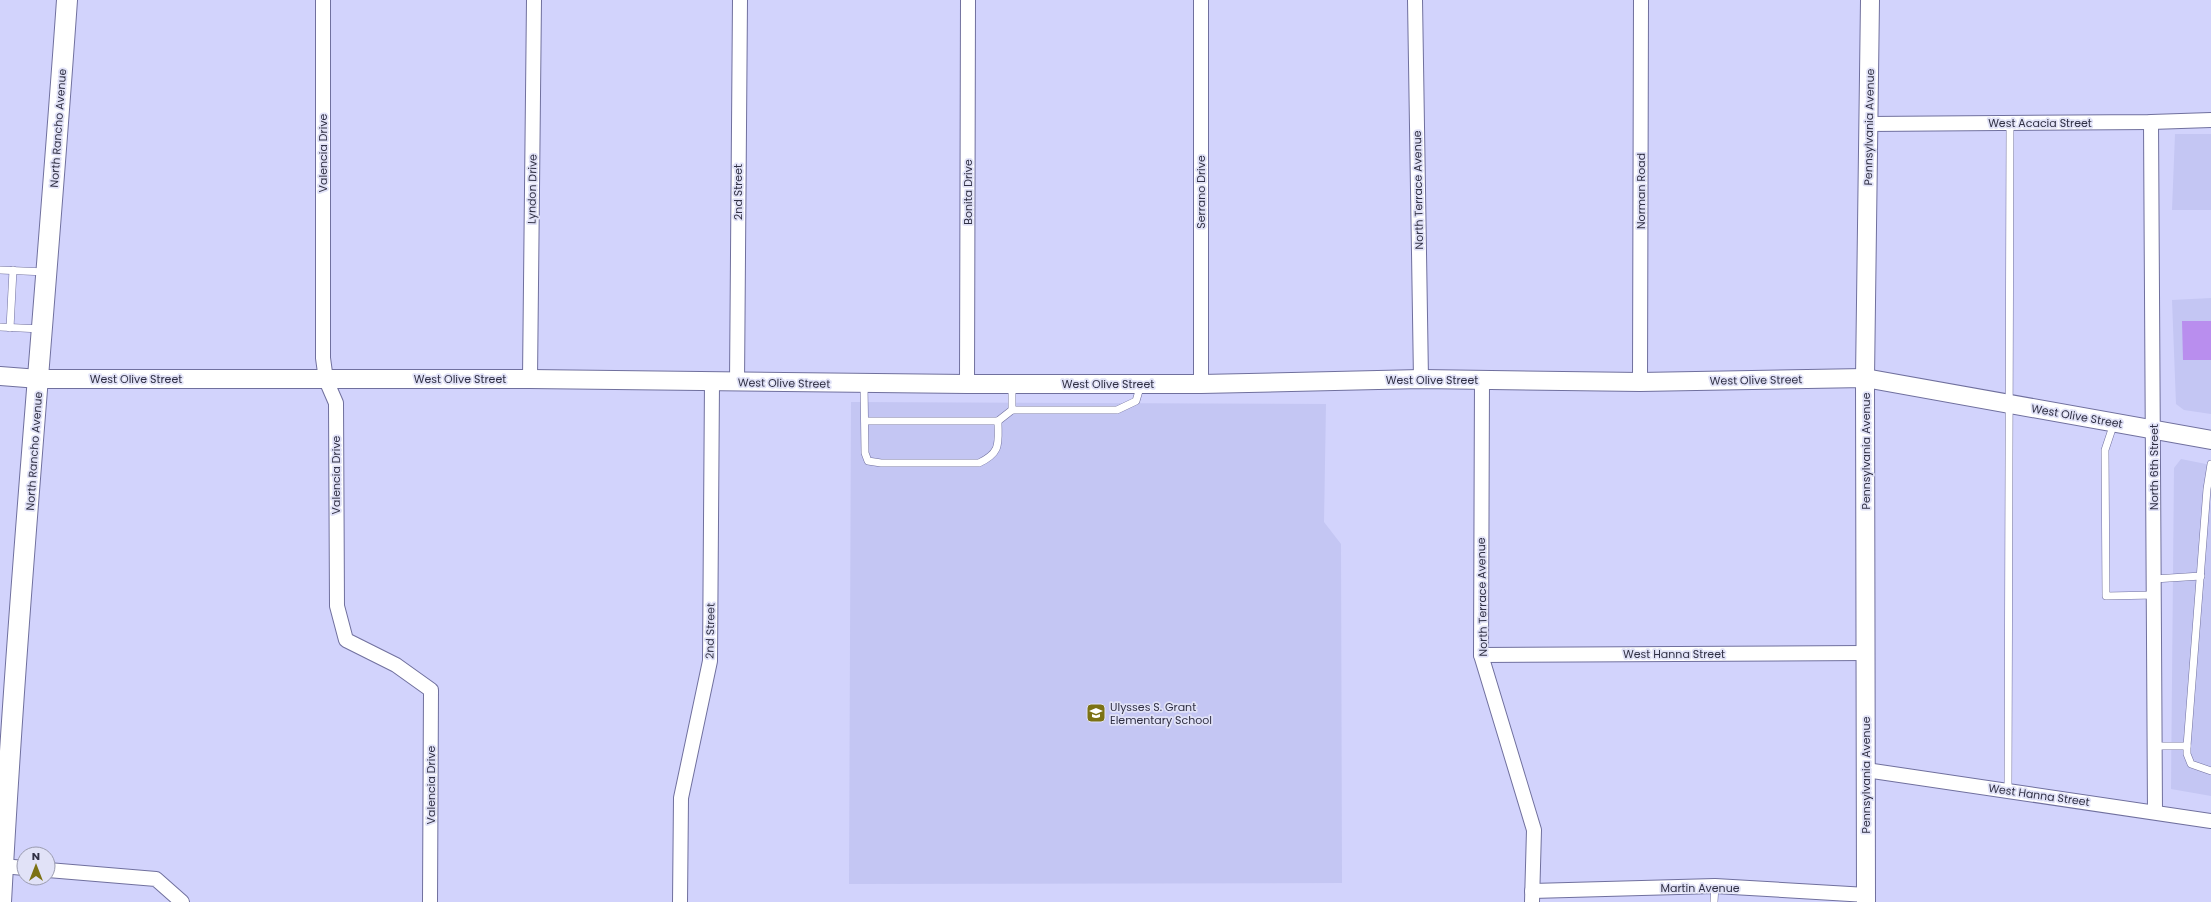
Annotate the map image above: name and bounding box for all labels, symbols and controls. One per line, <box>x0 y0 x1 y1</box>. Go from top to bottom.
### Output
street label: North Rancho Avenue <box>46 68 70 188</box>
street label: Pennsylvania Avenue <box>1860 68 1878 186</box>
street label: Valencia Drive <box>315 113 331 192</box>
street label: West Acacia Street <box>1988 115 2092 131</box>
street label: North Terrace Avenue <box>1409 130 1427 250</box>
street label: Norman Road <box>1633 153 1649 229</box>
street label: Lyndon Drive <box>523 154 541 224</box>
street label: Serrano Drive <box>1193 155 1209 229</box>
street label: Bonita Drive <box>960 159 976 225</box>
street label: 2nd Street <box>730 164 746 220</box>
street label: West Olive Street <box>90 371 182 387</box>
street label: West Olive Street <box>414 371 506 387</box>
street label: West Olive Street <box>1710 371 1802 389</box>
street label: West Olive Street <box>1386 372 1478 388</box>
street label: West Olive Street <box>738 374 830 392</box>
street label: West Olive Street <box>1062 376 1154 392</box>
street label: North Rancho Avenue <box>22 391 46 511</box>
street label: Pennsylvania Avenue <box>1858 392 1874 509</box>
street label: West Olive Street <box>2030 400 2124 432</box>
street label: North 6th Street <box>2146 424 2162 510</box>
street label: Valencia Drive <box>328 435 344 514</box>
street label: North Terrace Avenue <box>1473 537 1491 657</box>
street label: 2nd Street <box>702 603 718 659</box>
street label: West Hanna Street <box>1623 646 1725 662</box>
place label: Ulysses S. Grant Elementary School <box>1110 699 1212 728</box>
school or university icon: Ulysses S. Grant Elementary School <box>1085 702 1107 724</box>
street label: Pennsylvania Avenue <box>1858 716 1874 833</box>
street label: Valencia Drive <box>423 745 439 824</box>
street label: West Hanna Street <box>1987 780 2091 810</box>
north arrow <box>16 846 56 886</box>
text: N <box>32 848 40 864</box>
street label: Martin Avenue <box>1660 880 1740 896</box>

